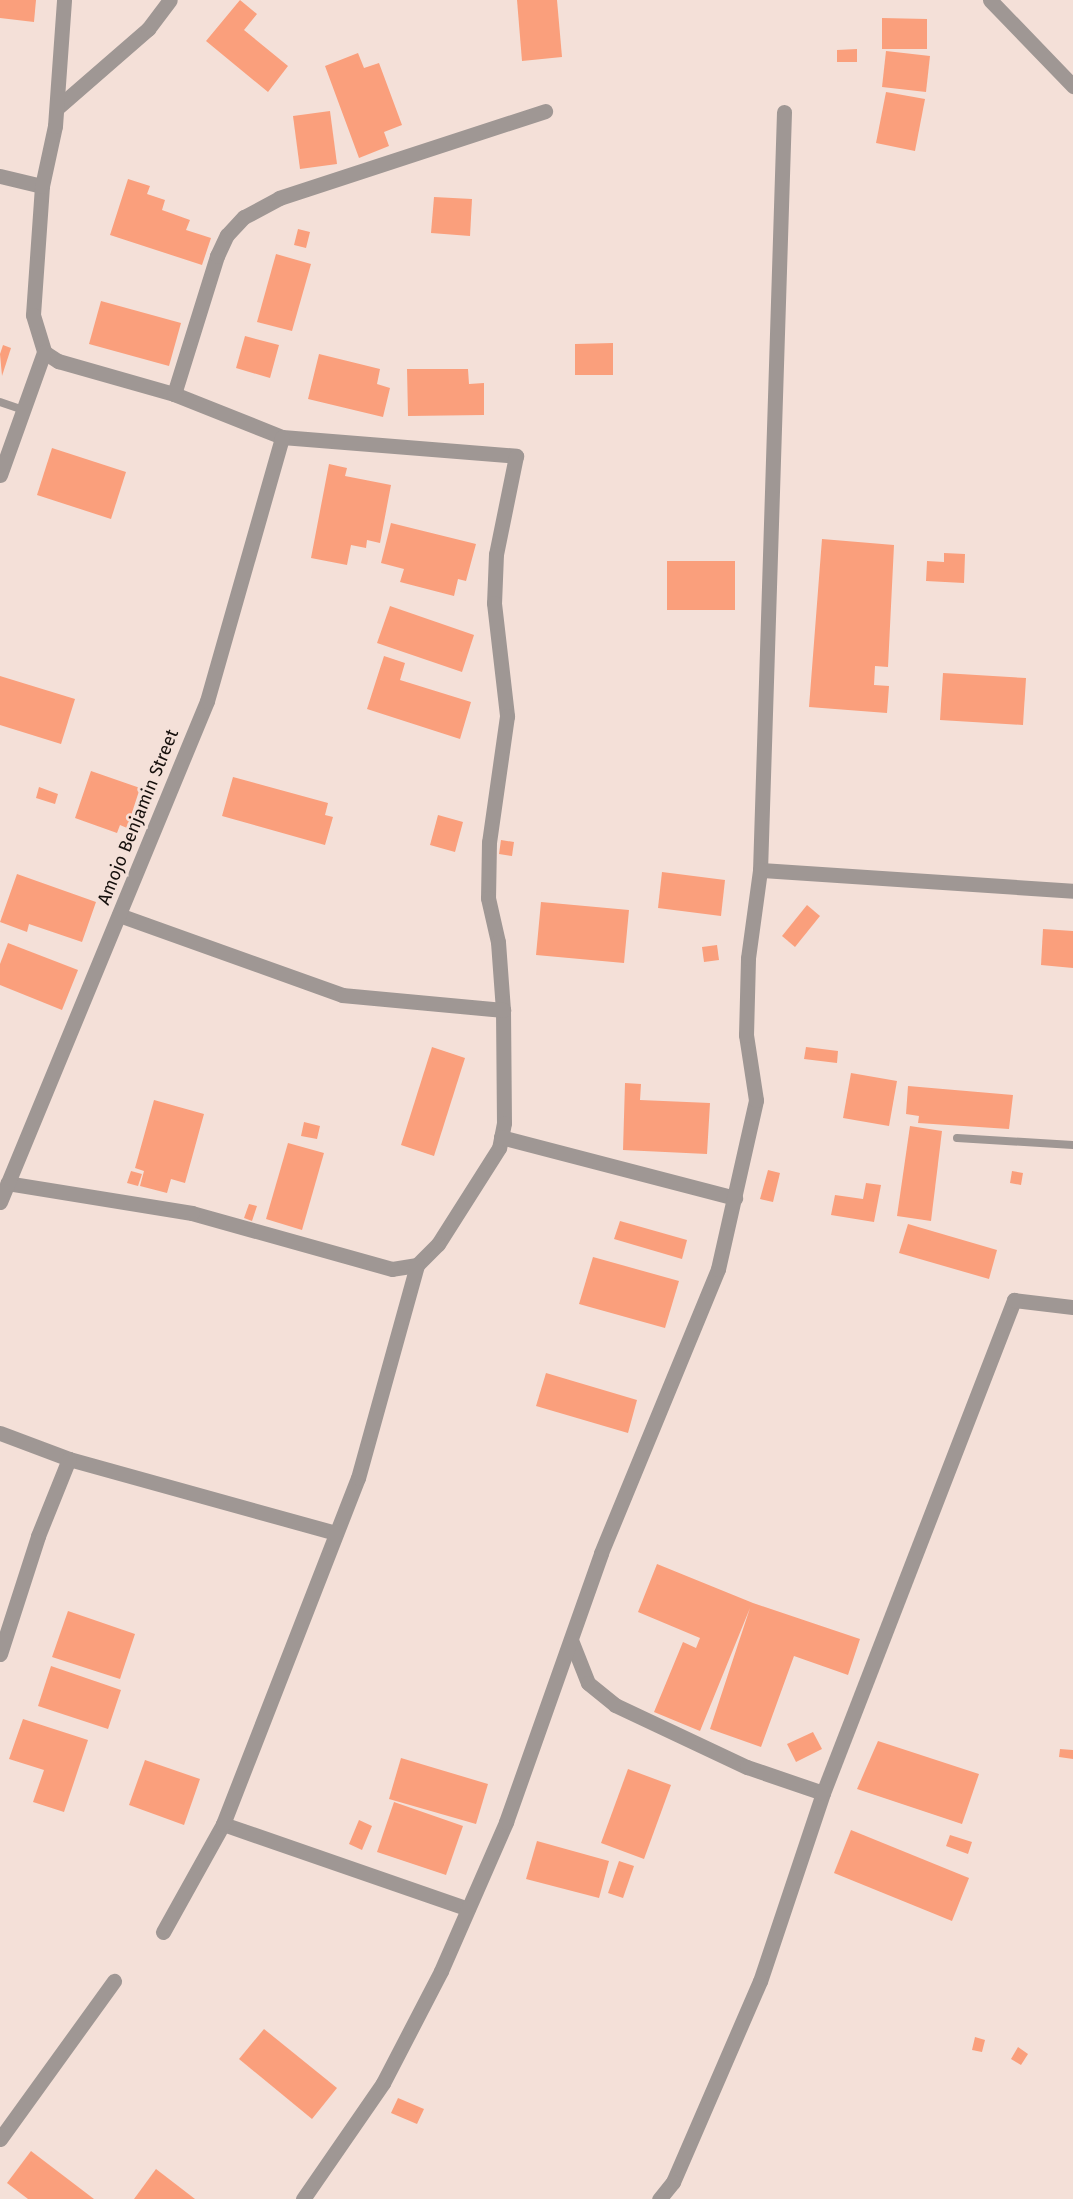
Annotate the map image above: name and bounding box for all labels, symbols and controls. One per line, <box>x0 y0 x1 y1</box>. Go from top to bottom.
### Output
street label: Amojo Benjamin Street <box>93 726 183 908</box>

